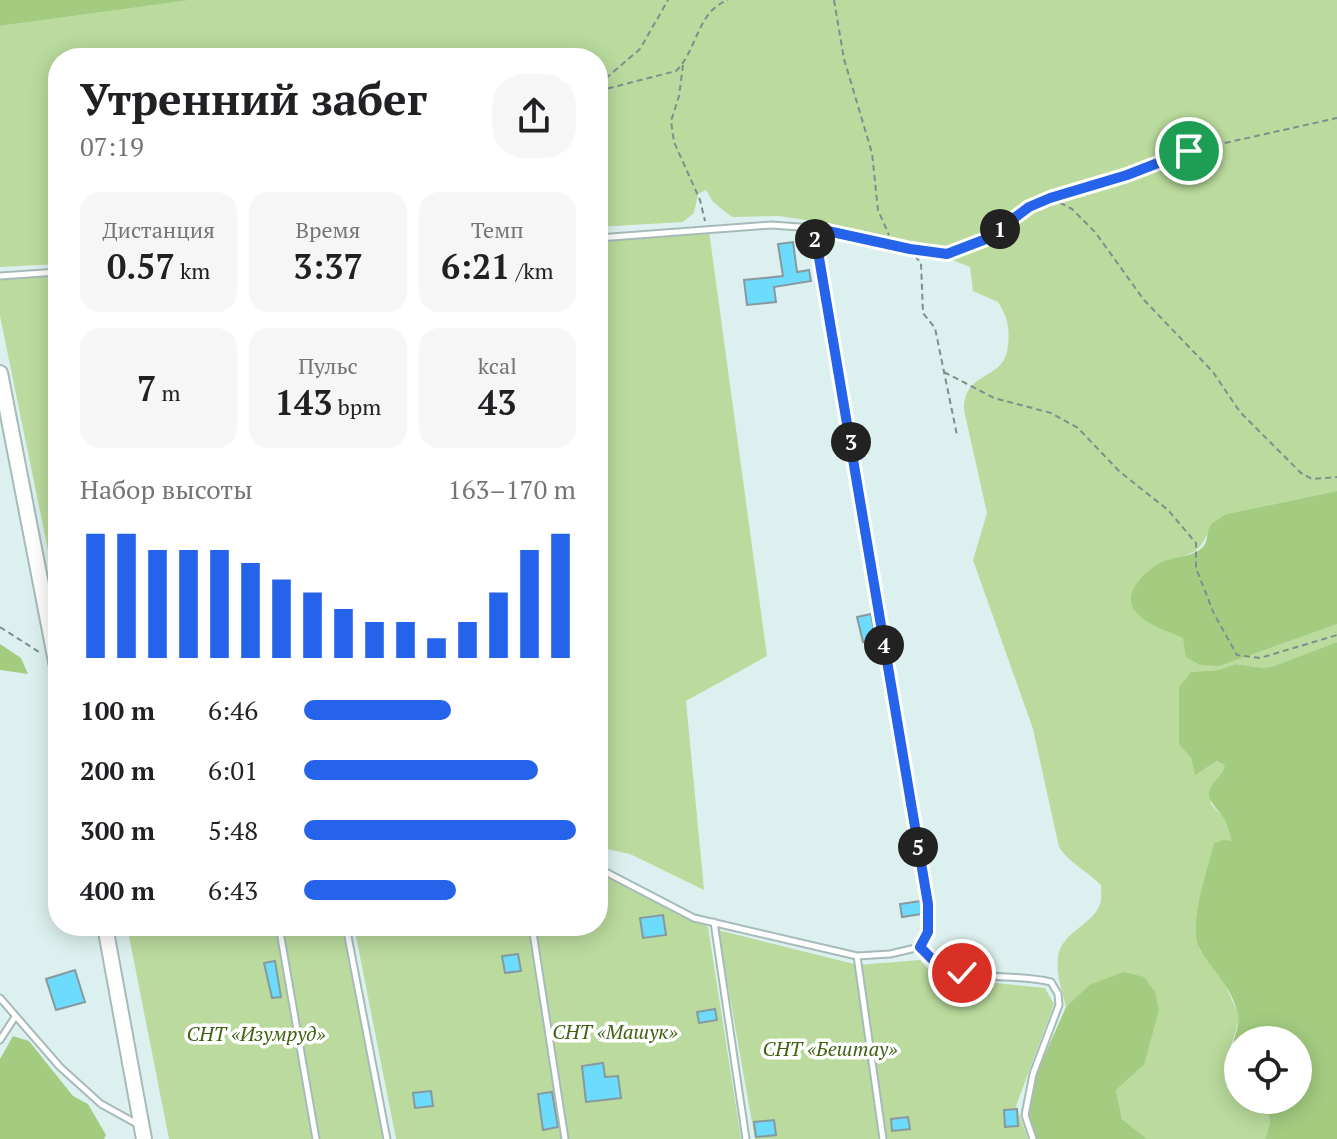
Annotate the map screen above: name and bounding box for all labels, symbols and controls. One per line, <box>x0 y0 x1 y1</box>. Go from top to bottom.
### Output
text: Утренний забег <box>80 69 427 128</box>
button: share <box>492 74 576 158</box>
pin <box>1155 117 1223 185</box>
text: 07:19 <box>80 129 144 163</box>
icon: arrive <box>1167 129 1211 173</box>
pin: 1 <box>980 209 1020 249</box>
text: 1 <box>994 214 1006 243</box>
text: Дистанция <box>102 215 215 244</box>
text: Время <box>296 215 360 244</box>
text: Темп <box>471 215 524 244</box>
pin: 2 <box>795 219 835 259</box>
text: 2 <box>809 224 821 253</box>
text: 0.57 <box>107 244 175 289</box>
text: 3:37 <box>293 244 363 289</box>
text: 6:21 <box>441 244 510 289</box>
text: km <box>175 256 210 285</box>
text: /km <box>510 256 554 285</box>
text: Пульс <box>298 351 358 380</box>
text: kcal <box>478 351 517 380</box>
text: 7 <box>137 366 156 411</box>
text: m <box>156 378 180 407</box>
text: 143 <box>275 380 332 425</box>
text: 43 <box>478 380 517 425</box>
text: bpm <box>332 392 381 421</box>
pin: 3 <box>831 422 871 462</box>
text: 3 <box>845 427 857 456</box>
text: Набор высоты <box>80 472 253 506</box>
text: 163–170 m <box>448 472 576 506</box>
pin: 4 <box>864 625 904 665</box>
text: 4 <box>878 630 890 659</box>
text: 100 m <box>80 693 155 727</box>
text: 6:46 <box>208 693 258 727</box>
text: 200 m <box>80 753 155 787</box>
text: 6:01 <box>208 753 258 787</box>
text: 300 m <box>80 813 155 847</box>
text: 5:48 <box>208 813 258 847</box>
pin: 5 <box>898 827 938 867</box>
text: 5 <box>912 832 924 861</box>
text: 400 m <box>80 873 155 907</box>
text: 6:43 <box>208 873 258 907</box>
pin <box>928 939 996 1007</box>
icon: check <box>940 951 984 995</box>
park label: СНТ «Машук» <box>552 1018 678 1045</box>
park label: СНТ «Изумруд» <box>187 1020 326 1047</box>
map controls <box>1224 1026 1312 1114</box>
button: locate <box>1224 1026 1312 1114</box>
park label: СНТ «Бештау» <box>763 1035 898 1062</box>

